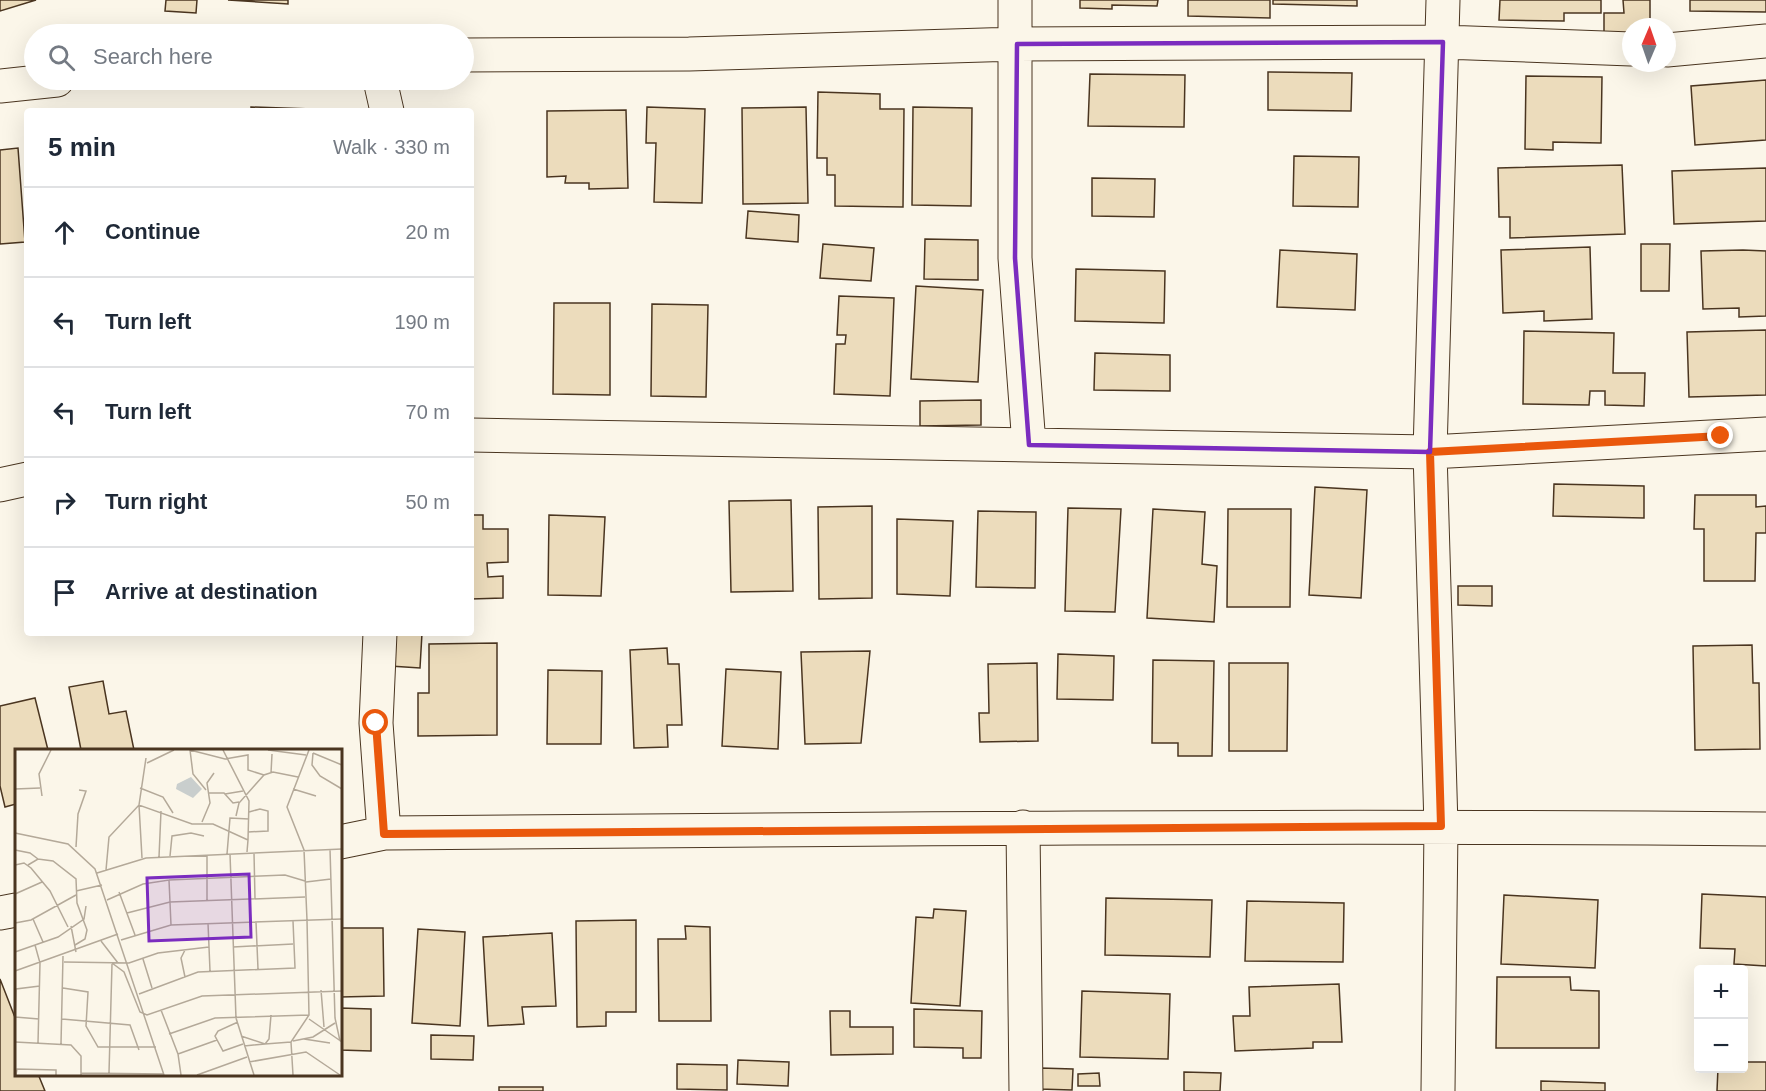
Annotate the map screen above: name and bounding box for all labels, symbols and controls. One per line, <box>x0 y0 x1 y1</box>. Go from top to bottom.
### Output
north arrow <box>1622 18 1676 72</box>
search box <box>24 24 474 90</box>
icon: search <box>45 41 78 74</box>
text: Search here <box>93 44 213 69</box>
text: 5 min <box>48 132 116 162</box>
text: Walk · 330 m <box>333 136 450 158</box>
icon: ahead <box>48 216 81 249</box>
text: Continue <box>105 219 200 244</box>
text: 20 m <box>406 221 450 243</box>
icon: left <box>48 306 81 339</box>
text: Turn left <box>105 309 191 334</box>
text: 190 m <box>394 311 450 333</box>
icon: left <box>48 396 81 429</box>
text: Turn left <box>105 399 191 424</box>
text: 70 m <box>406 401 450 423</box>
route end <box>1707 422 1733 448</box>
icon: right <box>48 486 81 519</box>
text: Turn right <box>105 489 207 514</box>
text: 50 m <box>406 491 450 513</box>
icon: arrive <box>48 576 81 609</box>
text: Arrive at destination <box>105 579 318 604</box>
route start <box>362 709 388 735</box>
inset map <box>15 749 342 1076</box>
map controls <box>1694 965 1748 1073</box>
button: + <box>1694 965 1748 1019</box>
button: − <box>1694 1019 1748 1073</box>

